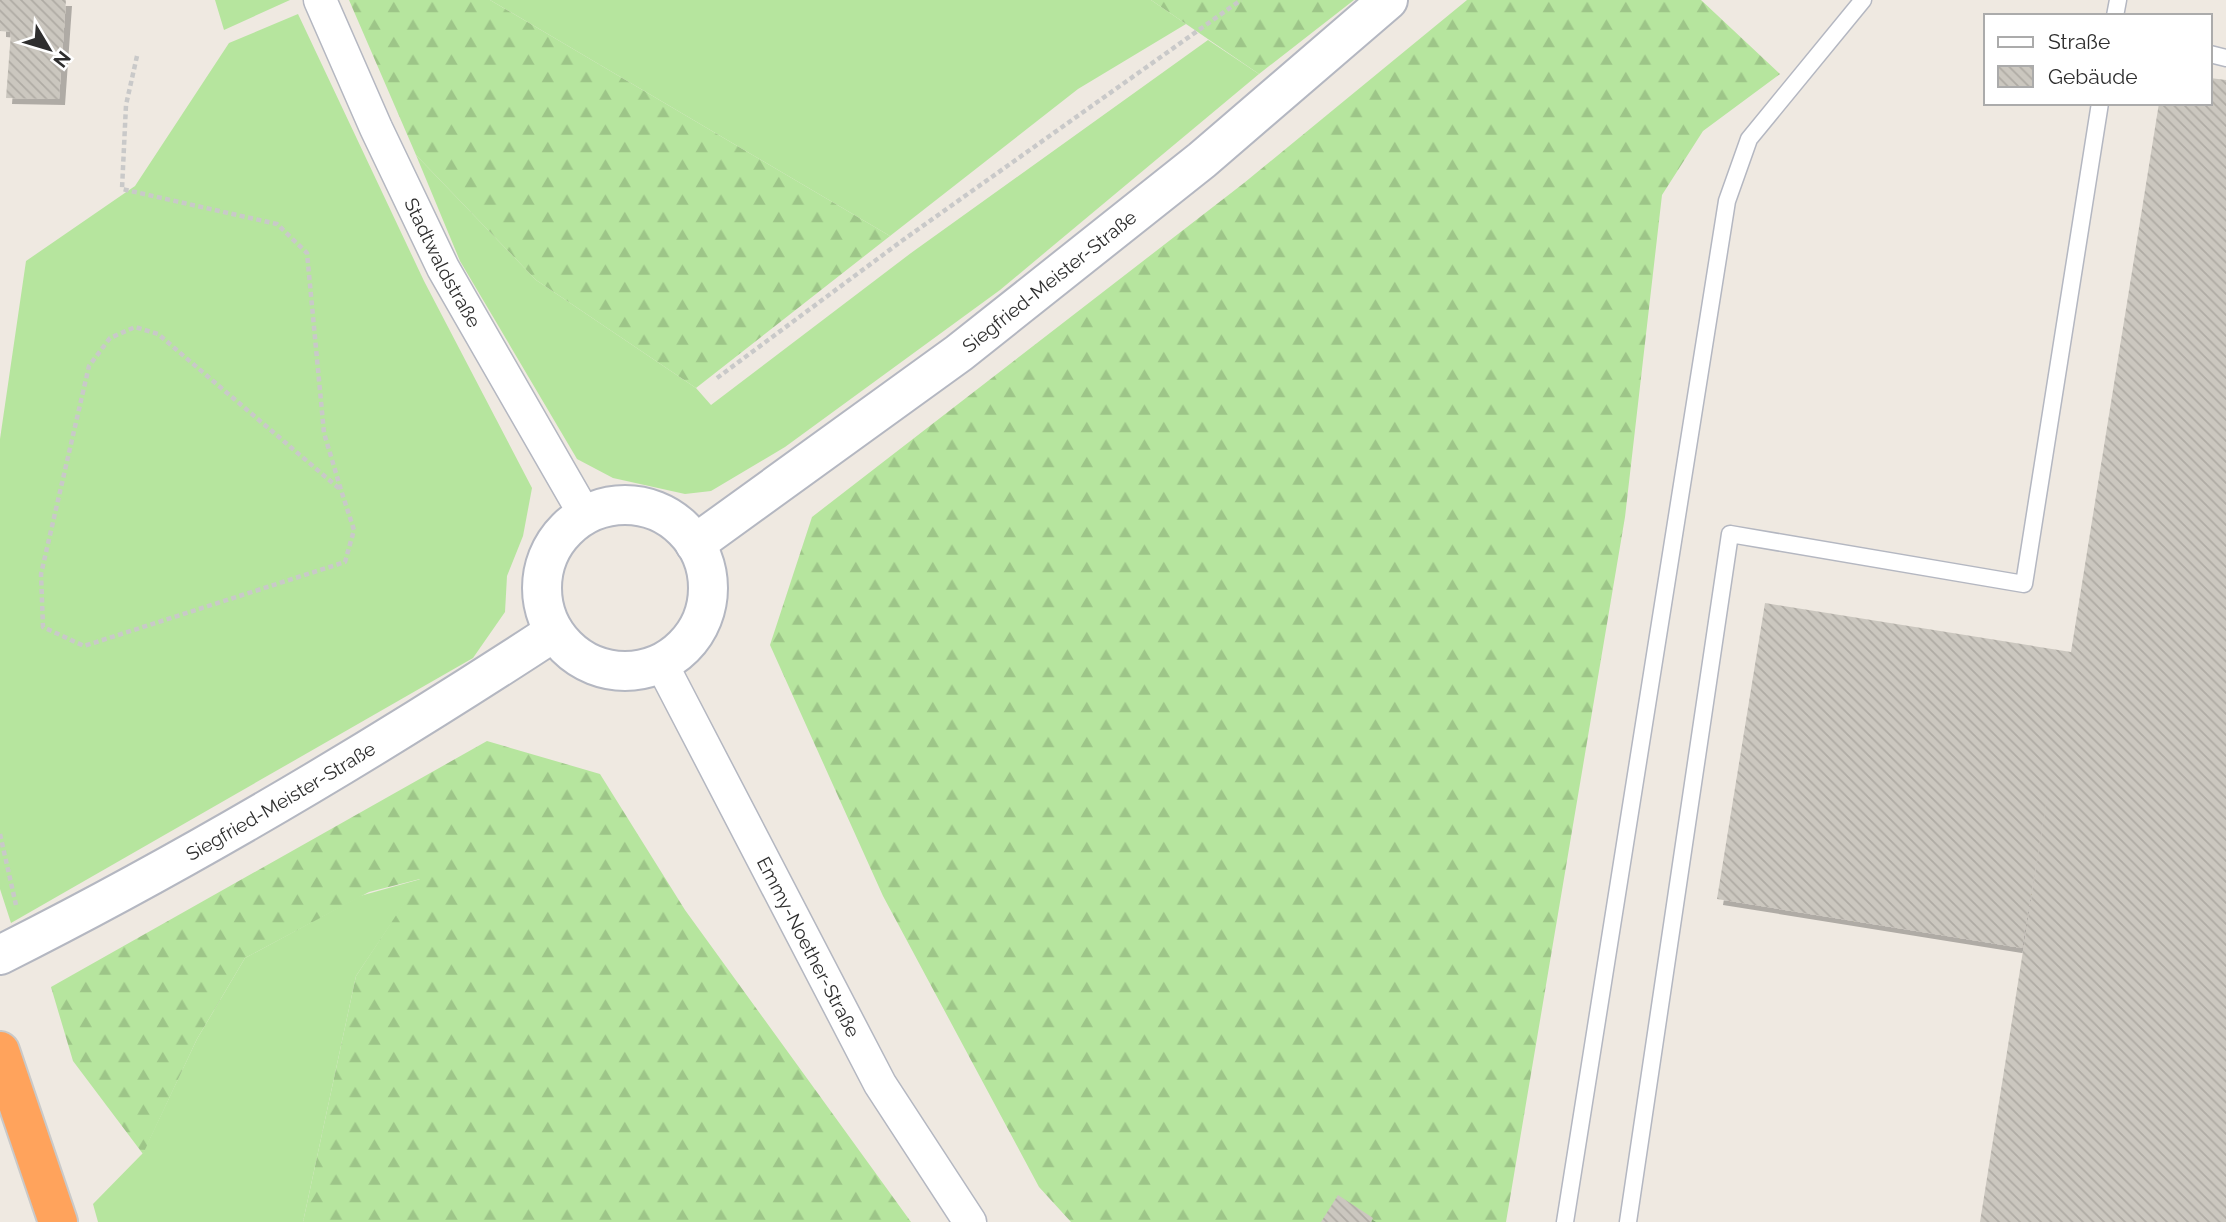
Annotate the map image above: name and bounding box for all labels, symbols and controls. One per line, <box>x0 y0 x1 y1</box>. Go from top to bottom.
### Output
north arrow <box>14 14 84 84</box>
legend <box>1984 14 2212 105</box>
text: Straße <box>2048 29 2110 54</box>
text: N <box>49 47 76 72</box>
text: Gebäude <box>2048 64 2138 89</box>
street label: Stadtwaldstraße <box>400 194 486 331</box>
street label: Siegfried-Meister-Straße <box>958 206 1140 357</box>
street label: Siegfried-Meister-Straße <box>182 737 379 865</box>
street label: Emmy-Noether-Straße <box>753 853 865 1041</box>

